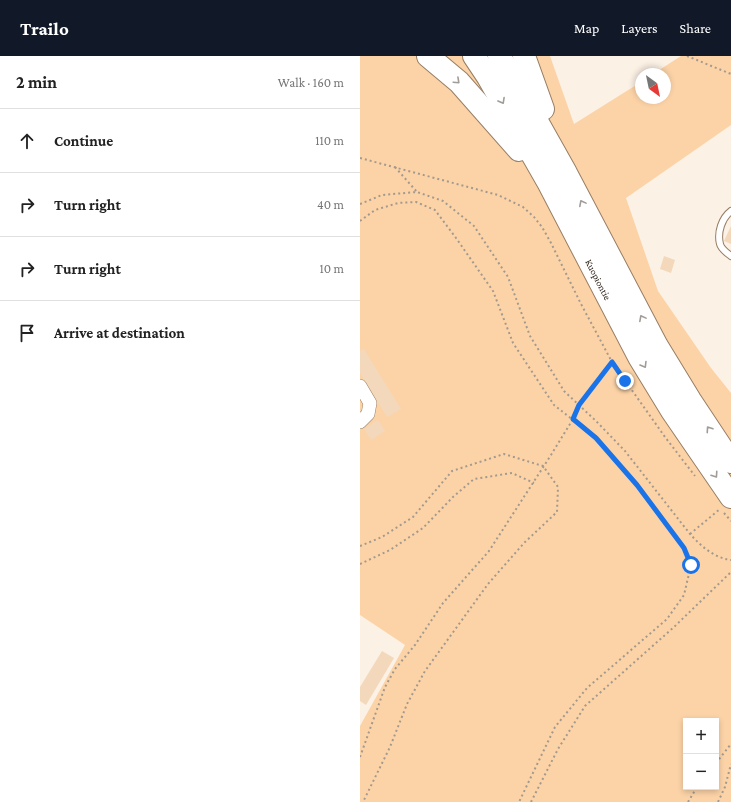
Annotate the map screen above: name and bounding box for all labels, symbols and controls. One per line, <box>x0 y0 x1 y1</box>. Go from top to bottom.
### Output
text: Trailo <box>20 18 69 39</box>
text: Map <box>574 20 599 36</box>
text: Layers <box>621 20 658 36</box>
text: Share <box>680 20 711 36</box>
north arrow <box>635 68 671 104</box>
text: 2 min <box>16 73 57 92</box>
text: Walk · 160 m <box>278 75 344 90</box>
one-way arrow <box>452 77 460 84</box>
one-way arrow <box>497 97 505 104</box>
icon: ahead <box>16 130 38 152</box>
text: Continue <box>54 133 113 149</box>
text: 110 m <box>315 133 344 148</box>
icon: right <box>16 194 38 216</box>
text: Turn right <box>54 197 121 213</box>
text: 40 m <box>317 197 344 212</box>
one-way arrow <box>579 200 587 207</box>
street label: Kuopiontie <box>583 257 614 302</box>
icon: right <box>16 258 38 280</box>
text: Turn right <box>54 261 121 277</box>
text: 10 m <box>319 261 344 276</box>
one-way arrow <box>639 315 647 322</box>
icon: arrive <box>16 322 38 344</box>
text: Arrive at destination <box>54 325 185 341</box>
one-way arrow <box>640 361 647 368</box>
route end <box>616 372 634 390</box>
one-way arrow <box>706 426 714 433</box>
one-way arrow <box>710 471 717 478</box>
route start <box>682 556 700 574</box>
map controls <box>683 718 719 790</box>
button: + <box>683 718 719 754</box>
button: − <box>683 754 719 790</box>

